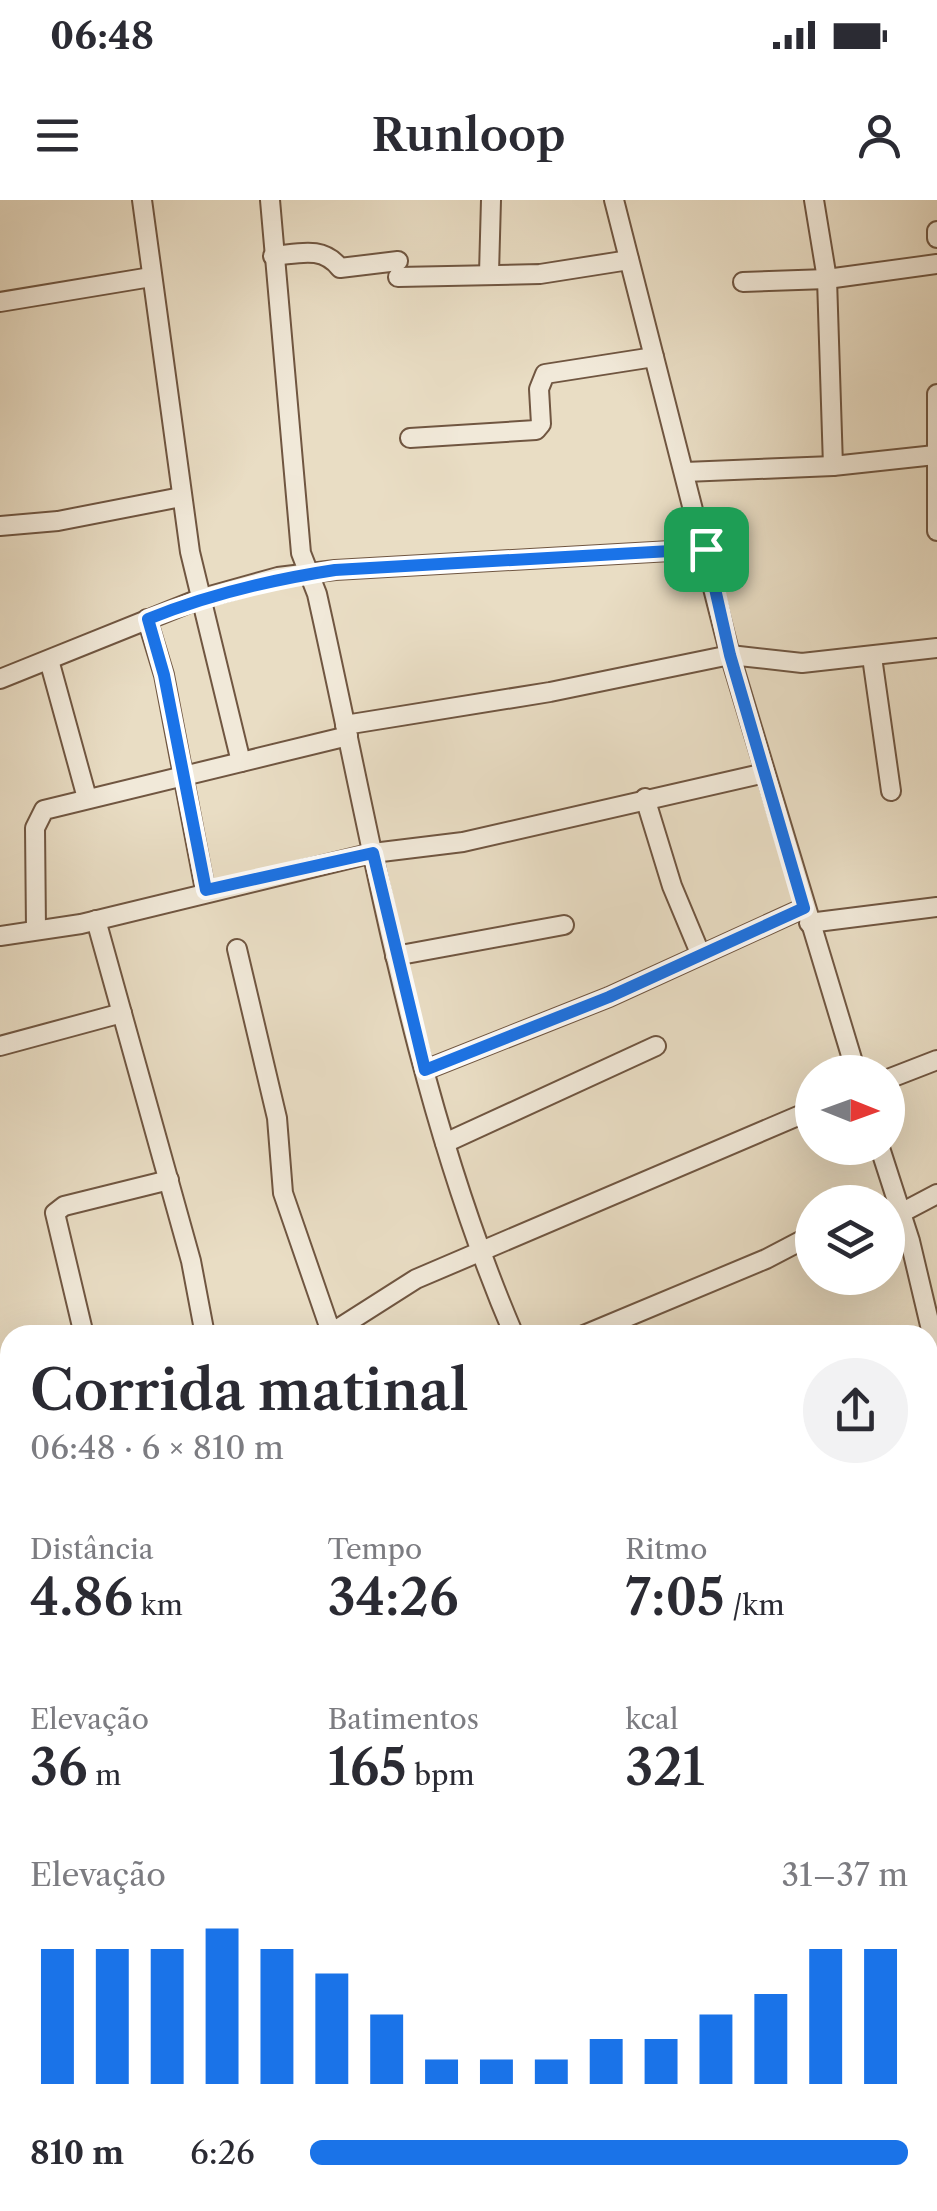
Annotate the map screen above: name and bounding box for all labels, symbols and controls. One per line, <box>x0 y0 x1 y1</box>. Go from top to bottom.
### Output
text: 06:48 <box>50 12 154 59</box>
text: Runloop <box>371 107 566 163</box>
icon: menu <box>30 108 85 163</box>
icon: person <box>852 108 907 163</box>
pin <box>664 507 749 592</box>
icon: arrive <box>679 522 734 577</box>
north arrow <box>795 1055 905 1165</box>
map controls <box>795 1055 905 1295</box>
button: layers <box>795 1185 905 1295</box>
text: Corrida matinal <box>30 1357 468 1424</box>
button: share <box>803 1358 908 1463</box>
text: 06:48 · 6 × 810 m <box>30 1428 284 1467</box>
text: Distância <box>30 1532 153 1566</box>
text: Tempo <box>328 1532 422 1566</box>
text: Ritmo <box>625 1532 707 1566</box>
text: 4.86 <box>30 1566 133 1628</box>
text: 34:26 <box>328 1566 459 1628</box>
text: 7:05 <box>625 1566 725 1628</box>
text: km <box>133 1588 183 1622</box>
text: /km <box>725 1588 785 1622</box>
text: Elevação <box>30 1702 149 1736</box>
text: Batimentos <box>328 1702 479 1736</box>
text: kcal <box>625 1702 678 1736</box>
text: 36 <box>30 1736 88 1798</box>
text: 165 <box>328 1736 407 1798</box>
text: 321 <box>625 1736 705 1798</box>
text: m <box>88 1758 121 1792</box>
text: bpm <box>407 1758 475 1792</box>
text: Elevação <box>30 1855 166 1894</box>
text: 31–37 m <box>781 1855 908 1894</box>
text: 810 m <box>30 2133 124 2172</box>
text: 6:26 <box>190 2133 255 2172</box>

